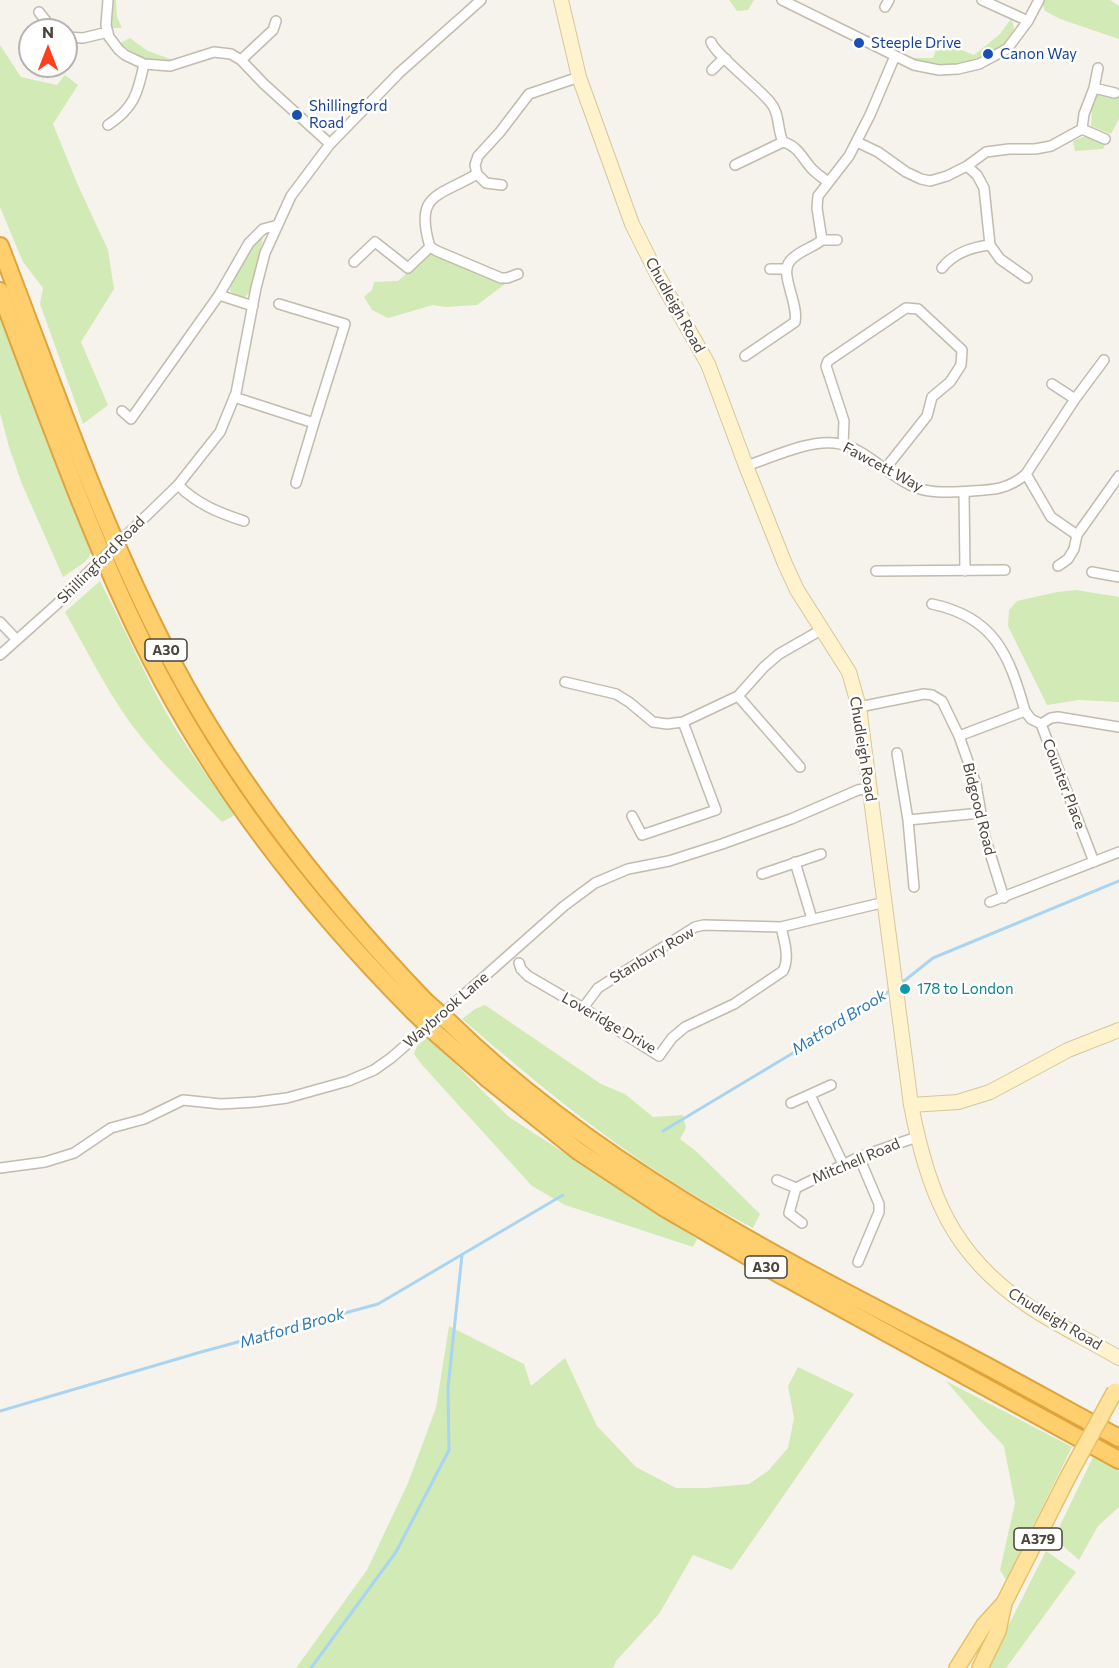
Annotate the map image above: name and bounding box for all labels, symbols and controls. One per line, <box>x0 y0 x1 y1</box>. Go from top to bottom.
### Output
north arrow <box>18 18 78 78</box>
text: N <box>42 22 54 41</box>
place label: Steeple Drive <box>871 34 961 52</box>
marker: Steeple Drive <box>852 36 866 50</box>
place label: Canon Way <box>1000 45 1077 63</box>
marker: Canon Way <box>981 47 995 61</box>
place label: Shillingford Road <box>309 97 387 132</box>
marker: Shillingford Road <box>290 108 304 122</box>
street label: Chudleigh Road <box>641 254 709 356</box>
street label: Fawcett Way <box>840 438 926 496</box>
street label: Shillingford Road <box>54 513 148 607</box>
road number: A30 <box>145 639 187 661</box>
street label: Chudleigh Road <box>846 695 880 803</box>
street label: Counter Place <box>1038 736 1090 832</box>
street label: Bidgood Road <box>959 761 999 857</box>
street label: Stanbury Row <box>606 923 698 987</box>
street label: Waybrook Lane <box>400 968 492 1052</box>
place label: 178 to London <box>917 980 1014 998</box>
marker: 178 to London <box>898 982 912 996</box>
water label: Matford Brook <box>788 985 890 1059</box>
street label: Loveridge Drive <box>559 989 659 1057</box>
street label: Mitchell Road <box>809 1134 903 1188</box>
road number: A30 <box>745 1256 787 1278</box>
street label: Chudleigh Road <box>1005 1284 1105 1354</box>
water label: Matford Brook <box>237 1304 347 1352</box>
road number: A379 <box>1014 1528 1062 1550</box>

